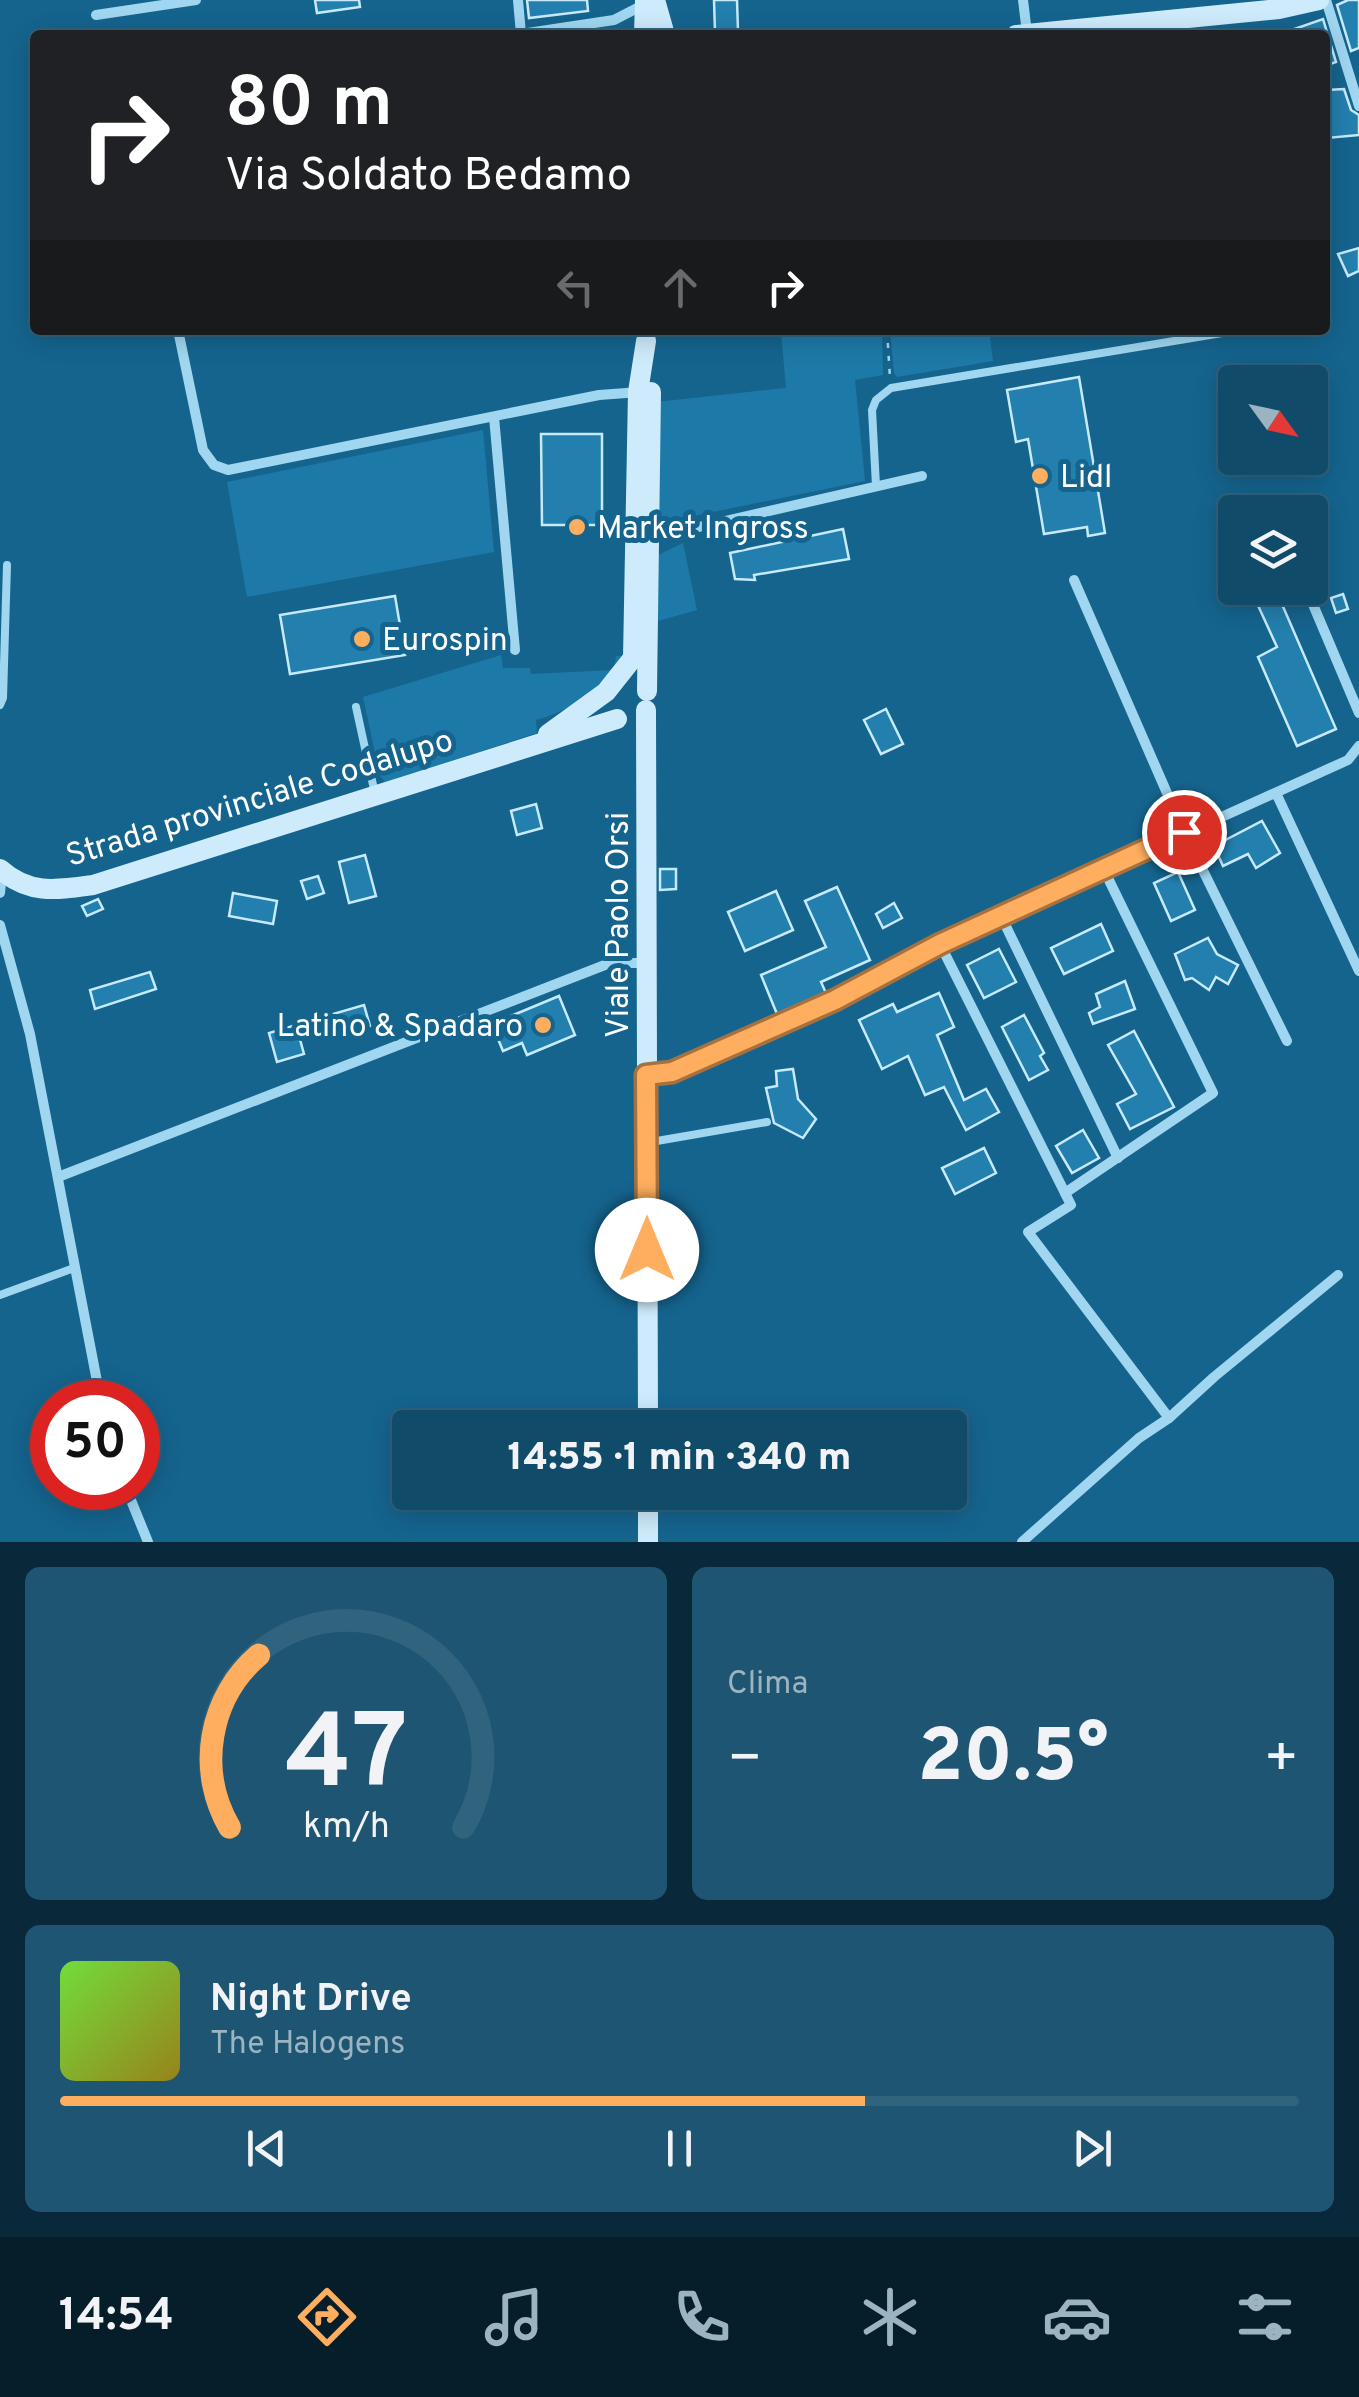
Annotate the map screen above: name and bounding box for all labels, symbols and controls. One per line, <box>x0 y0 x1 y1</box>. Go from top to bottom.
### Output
text: 80 m <box>225 62 393 151</box>
icon: right <box>60 70 190 200</box>
text: Via Soldato Bedamo <box>225 149 632 206</box>
icon: left <box>548 260 603 315</box>
icon: ahead <box>653 260 708 315</box>
icon: right <box>758 260 813 315</box>
north arrow <box>1218 365 1328 475</box>
map controls <box>1218 365 1328 605</box>
place label: Lidl <box>1060 459 1112 499</box>
marker: Lidl <box>1029 465 1051 487</box>
button: layers <box>1218 495 1328 605</box>
place label: Market Ingross <box>597 510 809 550</box>
marker: Market Ingross <box>566 516 588 538</box>
place label: Eurospin <box>382 622 508 662</box>
marker: Eurospin <box>351 628 373 650</box>
street label: Strada provinciale Codalupo <box>62 722 458 878</box>
pin <box>1142 790 1227 875</box>
icon: arrive <box>1157 805 1212 860</box>
street label: Viale Paolo Orsi <box>600 812 640 1038</box>
place label: Latino & Spadaro <box>276 1008 523 1048</box>
marker: Latino & Spadaro <box>532 1014 554 1036</box>
position arrow <box>595 1198 699 1302</box>
speed limit sign: 50 <box>30 1380 160 1510</box>
text: 14:55 · 1 min · 340 m <box>508 1435 851 1484</box>
text: Clima <box>727 1665 808 1705</box>
text: 47 <box>285 1693 407 1825</box>
text: 20.5° <box>917 1713 1109 1808</box>
text: − <box>727 1726 762 1796</box>
text: + <box>1264 1726 1299 1796</box>
text: km/h <box>303 1805 389 1851</box>
text: Night Drive <box>210 1976 412 2025</box>
text: The Halogens <box>210 2025 405 2065</box>
icon: previous <box>239 2121 294 2176</box>
icon: pause <box>652 2121 707 2176</box>
icon: next <box>1065 2121 1120 2176</box>
icon: directions <box>292 2282 362 2352</box>
icon: music <box>479 2282 549 2352</box>
icon: phone <box>667 2282 737 2352</box>
icon: climate <box>855 2282 925 2352</box>
icon: car <box>1042 2282 1112 2352</box>
icon: filters <box>1230 2282 1300 2352</box>
text: 14:54 <box>59 2289 174 2346</box>

